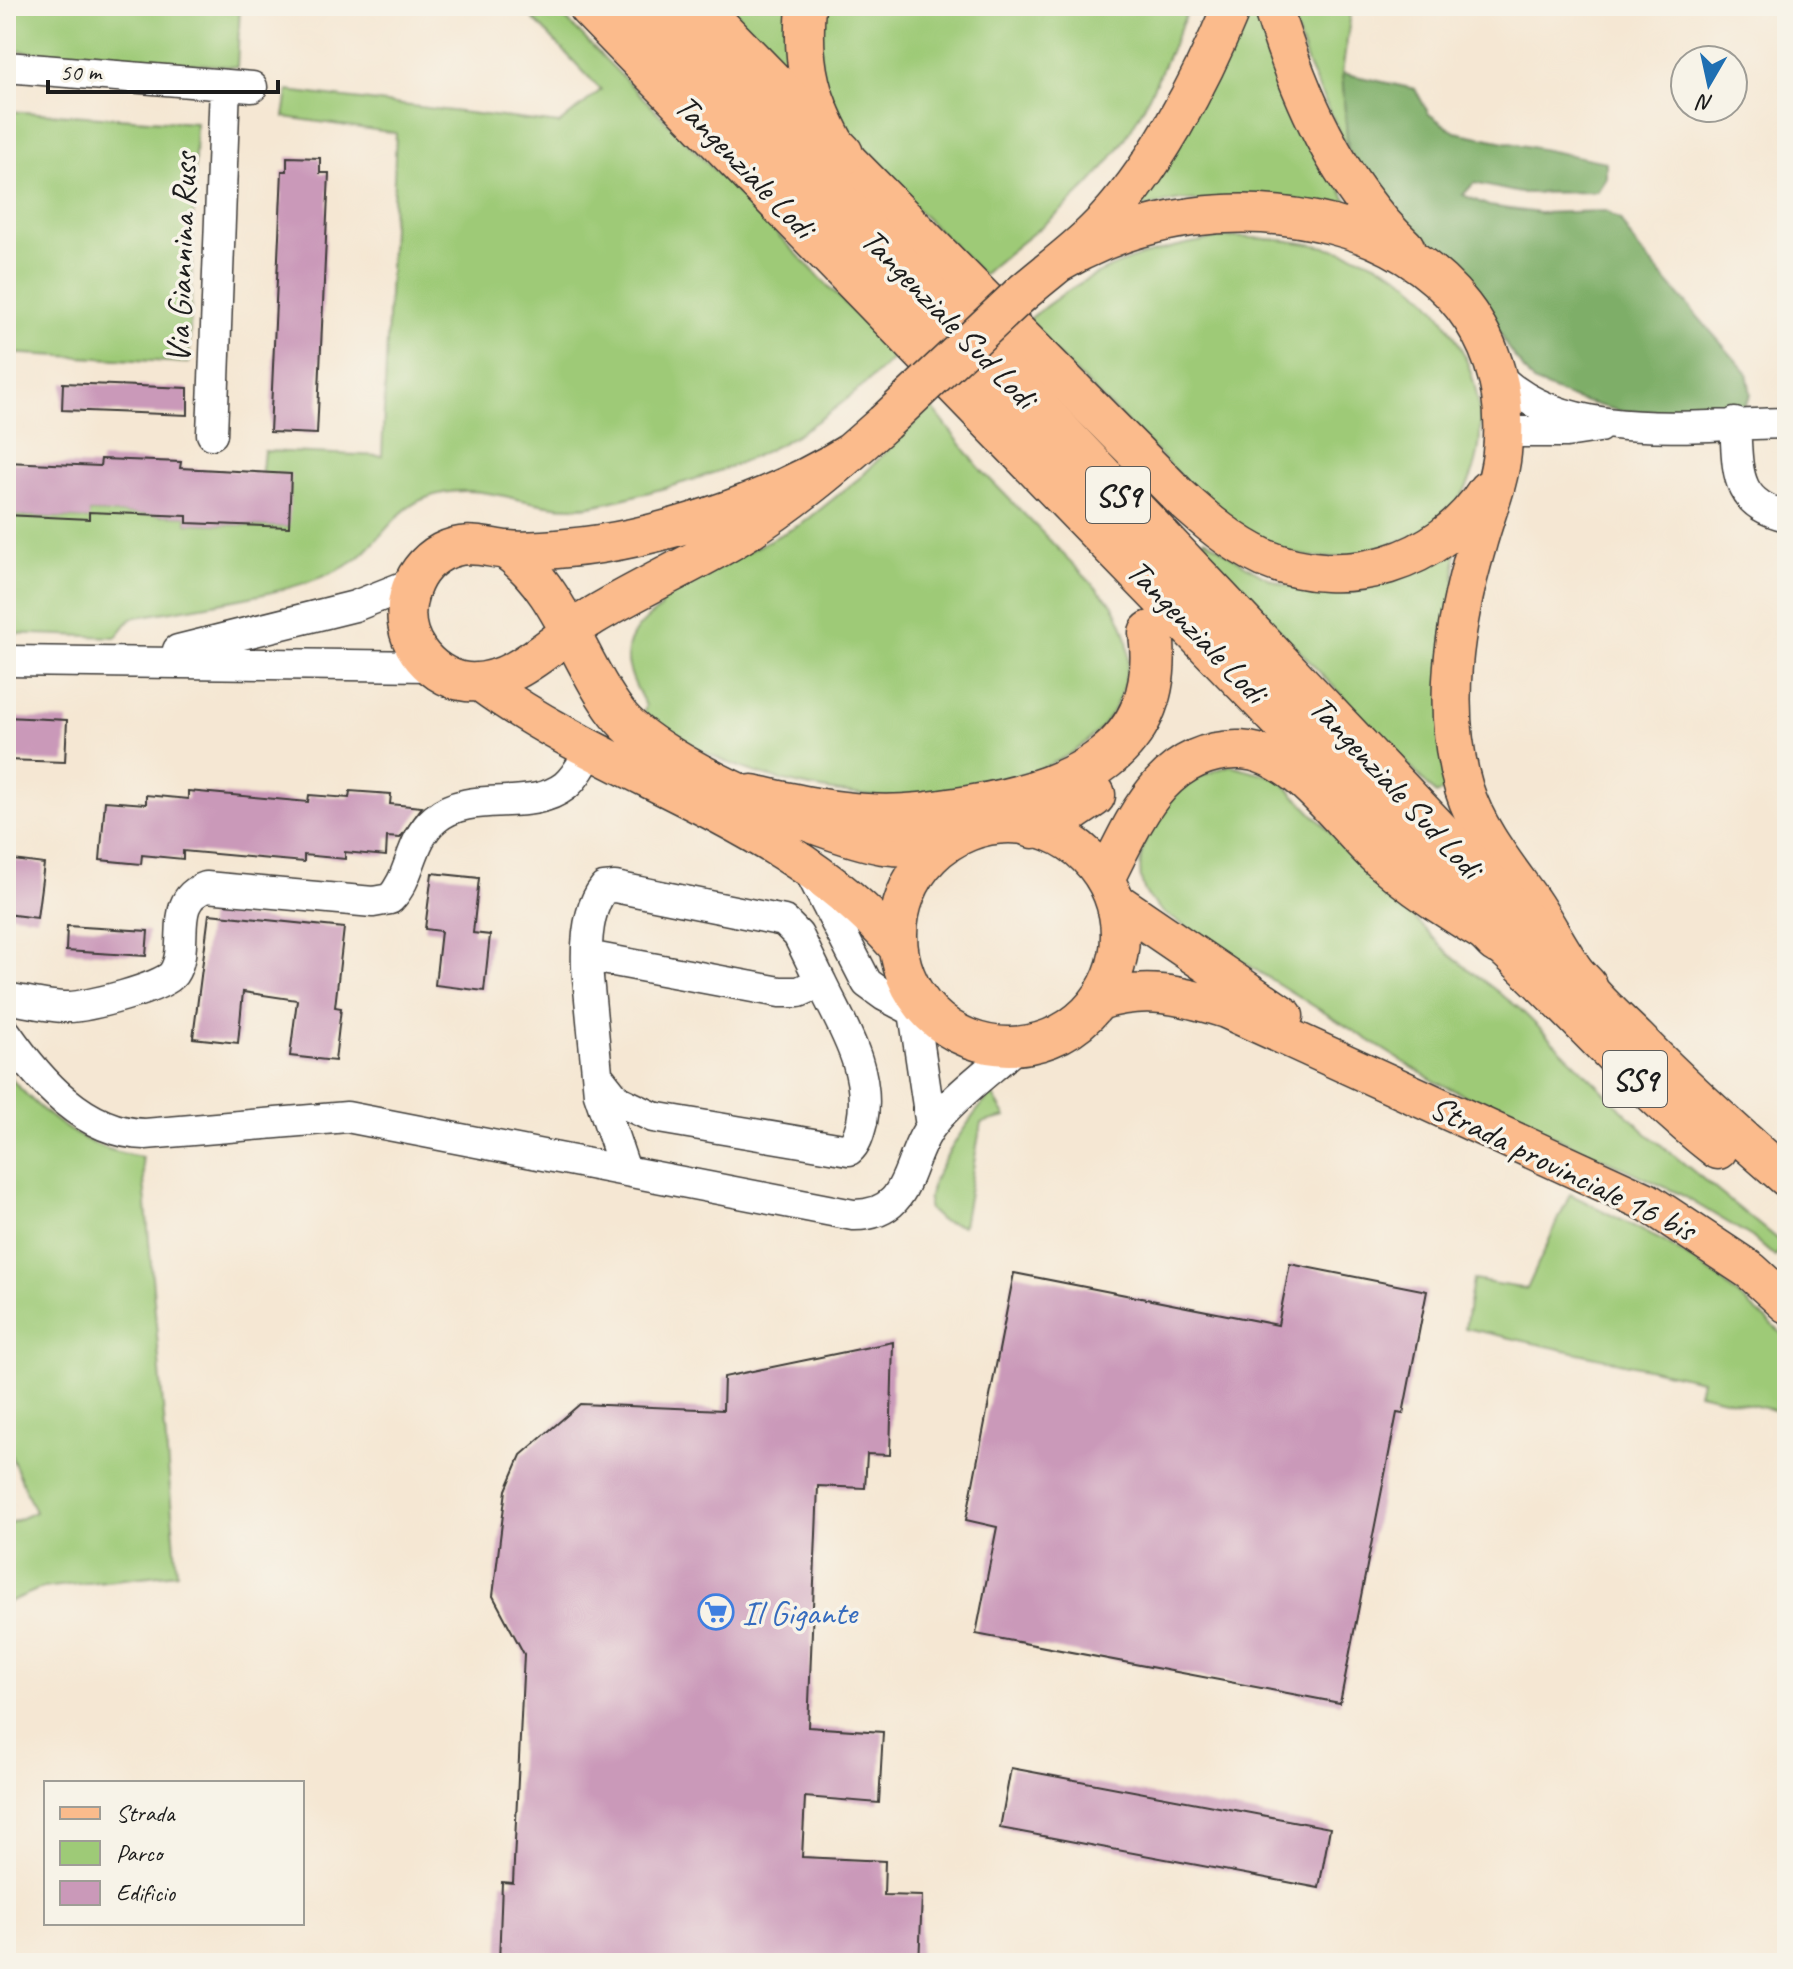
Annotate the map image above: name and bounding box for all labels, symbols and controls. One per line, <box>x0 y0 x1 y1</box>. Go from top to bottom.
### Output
scale bar <box>48 44 278 94</box>
north arrow <box>1669 44 1749 124</box>
text: 50 m <box>60 57 103 87</box>
street label: Tangenziale Lodi <box>666 85 827 250</box>
text: N <box>1694 87 1715 118</box>
street label: Via Giannina Russ <box>156 150 206 364</box>
street label: Tangenziale Sud Lodi <box>852 219 1049 420</box>
road number: SS9 <box>1086 467 1150 523</box>
street label: Tangenziale Lodi <box>1118 550 1279 715</box>
street label: Tangenziale Sud Lodi <box>1300 686 1494 890</box>
road number: SS9 <box>1603 1051 1667 1107</box>
street label: Strada provinciale 16 bis <box>1423 1085 1705 1252</box>
place label: Il Gigante <box>742 1591 859 1634</box>
supermarket icon: Il Gigante <box>697 1593 735 1631</box>
legend <box>44 1781 304 1925</box>
text: Strada <box>116 1798 176 1828</box>
text: Parco <box>116 1838 165 1868</box>
text: Edificio <box>116 1878 177 1908</box>

